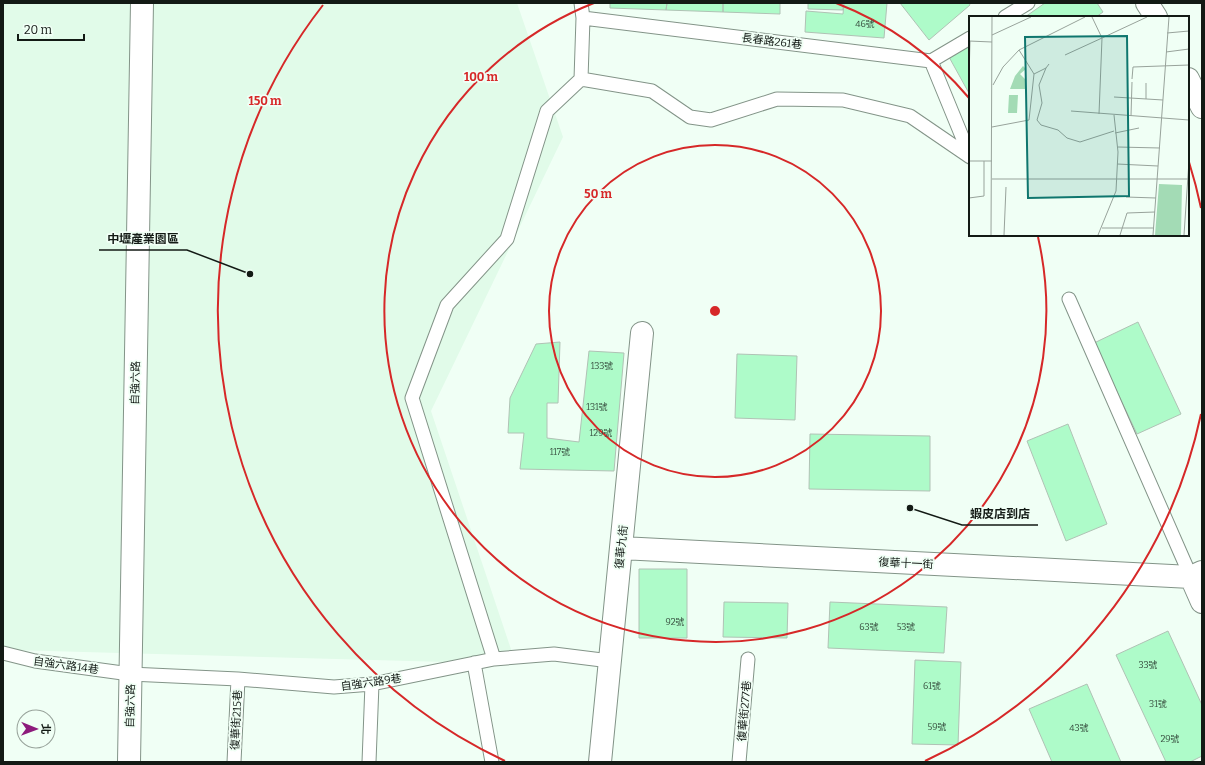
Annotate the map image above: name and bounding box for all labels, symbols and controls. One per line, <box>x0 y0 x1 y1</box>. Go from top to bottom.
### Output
scale bar <box>18 16 84 42</box>
inset map <box>969 16 1189 236</box>
house number: 46號 <box>855 19 875 29</box>
text: 20 m <box>24 23 53 37</box>
street label: 長春路261巷 <box>741 31 803 52</box>
text: 100 m <box>464 70 499 84</box>
text: 150 m <box>249 94 282 108</box>
text: 50 m <box>584 187 612 201</box>
callout: 中壢產業園區 <box>99 226 187 250</box>
text: 中壢產業園區 <box>107 232 179 246</box>
centre of rings <box>708 304 722 318</box>
street label: 自強六路 <box>129 361 142 405</box>
house number: 133號 <box>591 361 613 371</box>
house number: 131號 <box>586 402 608 412</box>
house number: 129號 <box>590 428 612 438</box>
house number: 117號 <box>550 447 570 457</box>
callout: 蝦皮店到店 <box>962 501 1038 525</box>
text: 蝦皮店到店 <box>970 507 1030 521</box>
street label: 復華九街 <box>613 524 630 570</box>
street label: 復華十一街 <box>878 556 934 571</box>
house number: 92號 <box>665 617 685 627</box>
house number: 63號 <box>859 622 879 632</box>
house number: 53號 <box>897 622 915 632</box>
street label: 自強六路14巷 <box>32 654 99 677</box>
house number: 33號 <box>1138 660 1158 670</box>
street label: 自強六路9巷 <box>340 672 402 693</box>
street label: 復華街277巷 <box>735 680 754 742</box>
house number: 61號 <box>923 681 941 691</box>
street label: 自強六路 <box>124 684 137 728</box>
street label: 復華街215巷 <box>228 690 245 750</box>
house number: 31號 <box>1149 699 1167 709</box>
north arrow <box>16 709 56 749</box>
house number: 59號 <box>928 722 947 732</box>
house number: 43號 <box>1069 723 1089 733</box>
text: 北 <box>39 724 52 735</box>
house number: 29號 <box>1160 734 1180 744</box>

